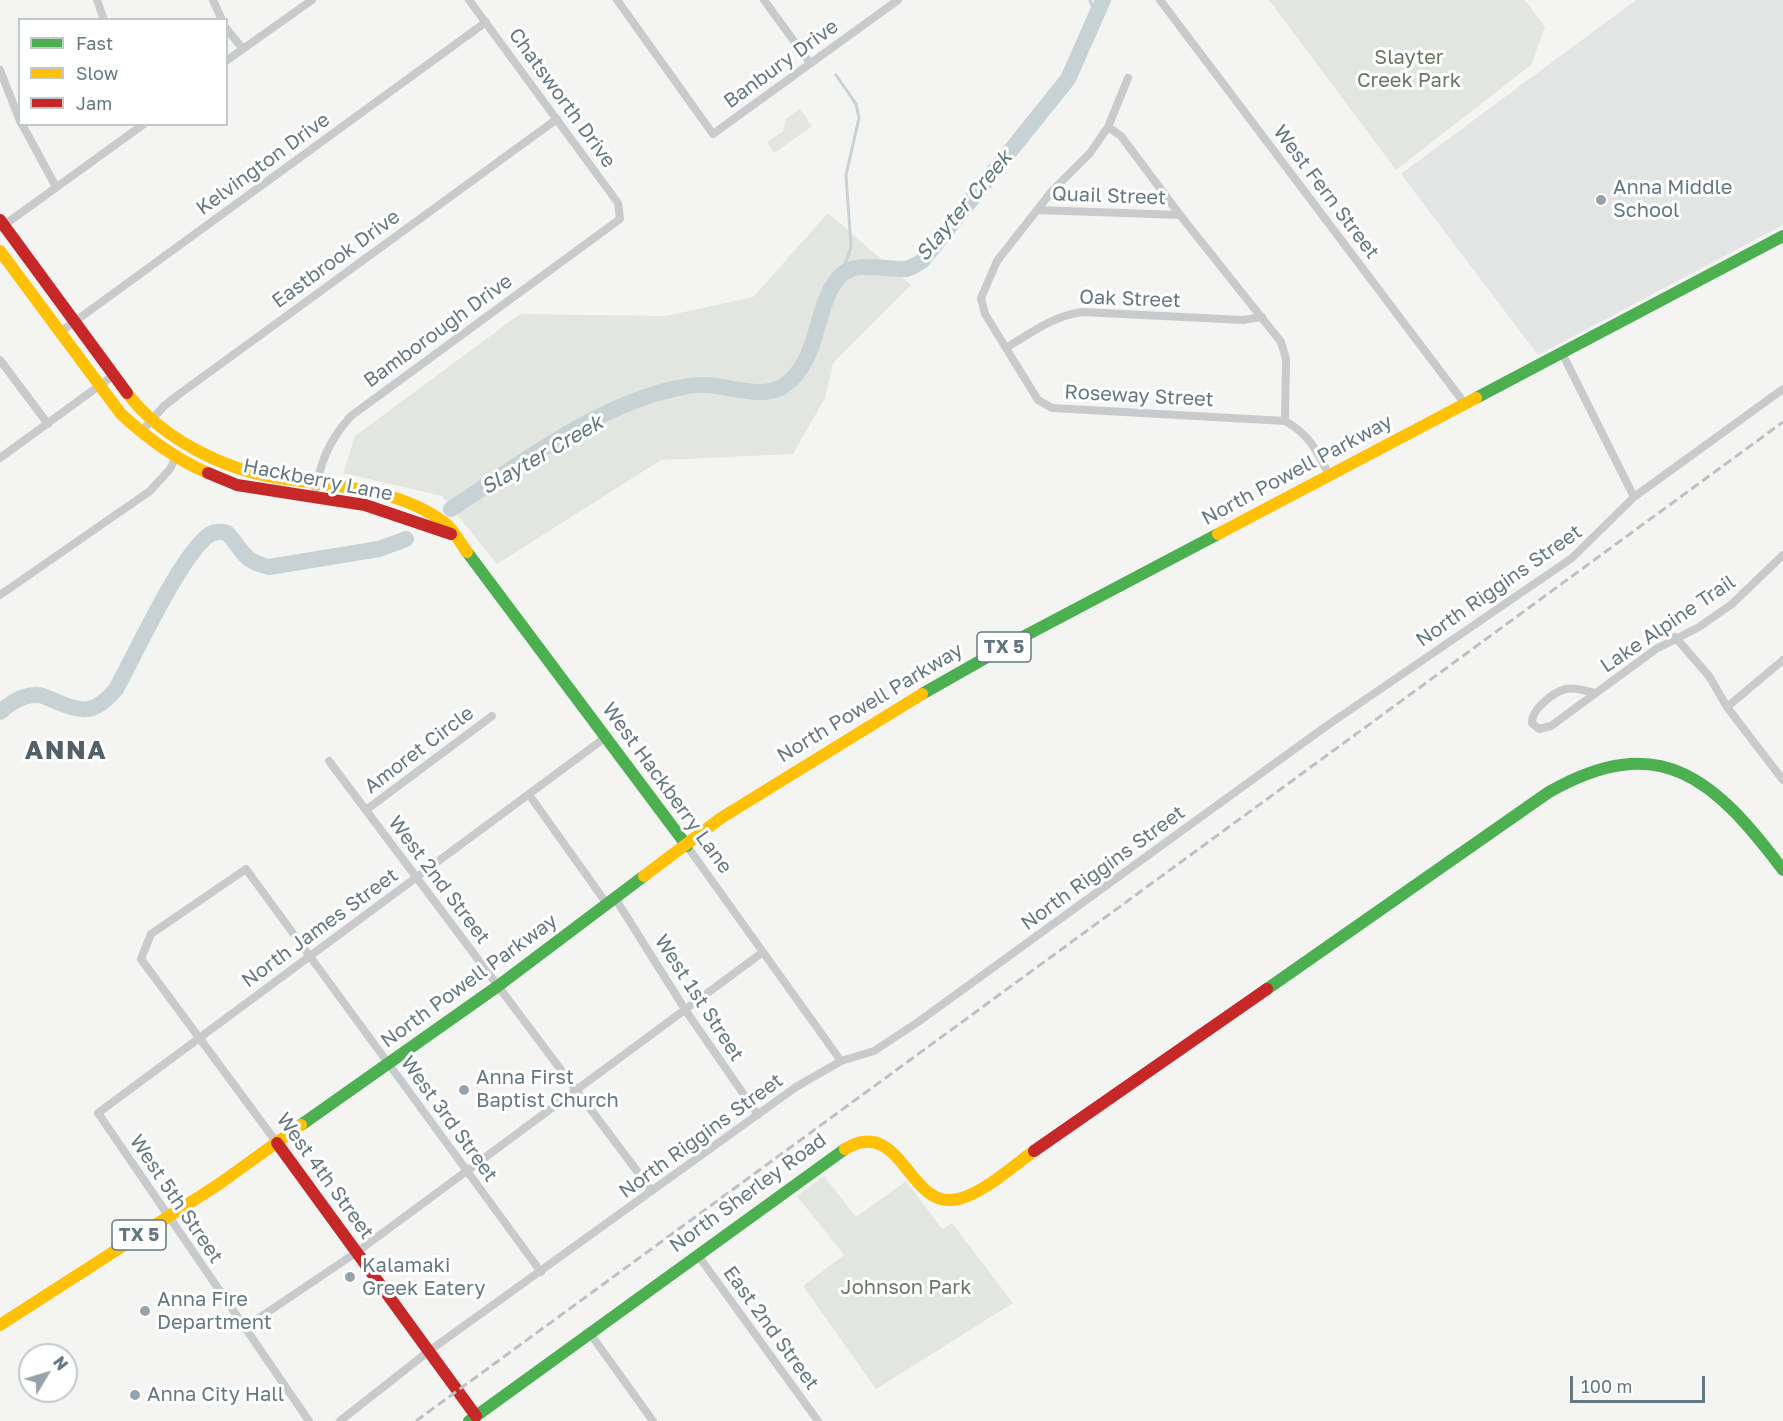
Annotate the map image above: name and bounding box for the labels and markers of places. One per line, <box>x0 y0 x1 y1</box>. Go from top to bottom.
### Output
place label: Anna Middle School <box>1613 176 1732 223</box>
marker: Anna Middle School <box>1594 193 1608 207</box>
place label: Anna First Baptist Church <box>476 1066 619 1113</box>
marker: Anna First Baptist Church <box>457 1083 471 1097</box>
place label: Kalamaki Greek Eatery <box>362 1254 485 1301</box>
marker: Kalamaki Greek Eatery <box>343 1270 357 1284</box>
place label: Anna Fire Department <box>157 1288 272 1335</box>
marker: Anna Fire Department <box>138 1304 152 1318</box>
place label: Anna City Hall <box>147 1383 284 1407</box>
marker: Anna City Hall <box>128 1388 142 1402</box>

